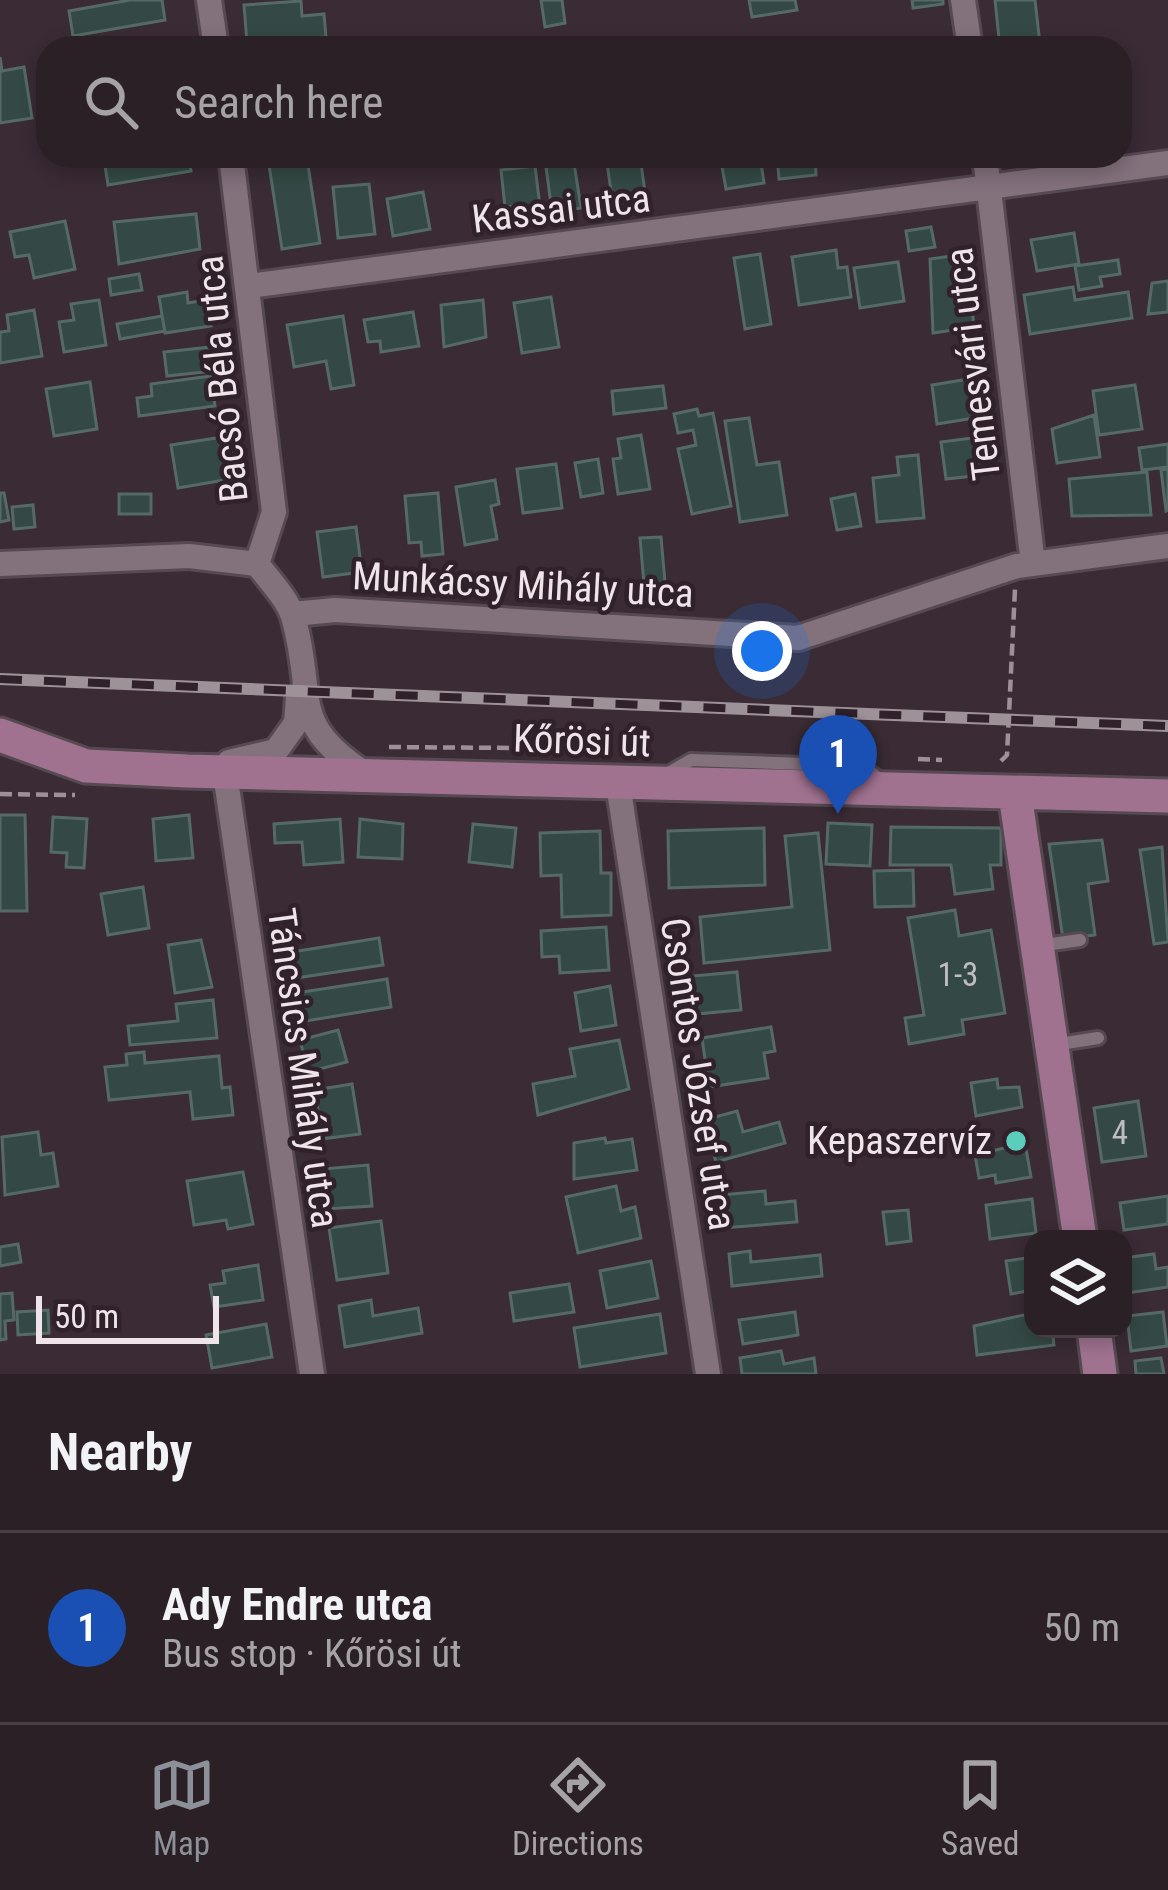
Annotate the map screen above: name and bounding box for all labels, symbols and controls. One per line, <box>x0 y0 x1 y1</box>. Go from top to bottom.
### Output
search box <box>36 36 1132 168</box>
icon: search <box>78 69 144 135</box>
text: Search here <box>174 76 383 129</box>
street label: Kassai utca <box>469 175 653 243</box>
street label: Temesvári utca <box>936 245 1010 483</box>
street label: Bacsó Béla utca <box>186 254 258 504</box>
street label: Munkácsy Mihály utca <box>351 553 695 617</box>
your location <box>732 621 792 681</box>
pin: 1 <box>799 715 877 814</box>
street label: Kőrösi út <box>512 716 652 766</box>
street label: Táncsics Mihály utca <box>258 905 348 1231</box>
street label: Csontos József utca <box>651 915 745 1233</box>
house number: 1-3 <box>938 955 978 994</box>
house number: 4 <box>1112 1113 1128 1152</box>
place label: Kepaszervíz <box>807 1118 992 1164</box>
marker: Kepaszervíz <box>1003 1128 1029 1154</box>
map controls <box>1024 1230 1132 1338</box>
button: layers <box>1024 1230 1132 1338</box>
scale bar <box>36 1290 219 1343</box>
text: 50 m <box>54 1297 119 1336</box>
text: Nearby <box>48 1423 192 1482</box>
text: Ady Endre utca <box>162 1578 432 1631</box>
text: 1 <box>77 1605 97 1651</box>
text: 50 m <box>1043 1605 1120 1651</box>
text: Bus stop · Kőrösi út <box>162 1631 462 1677</box>
tab: Map <box>149 1752 215 1863</box>
tab: Directions <box>512 1752 644 1863</box>
tab: Saved <box>941 1752 1019 1863</box>

